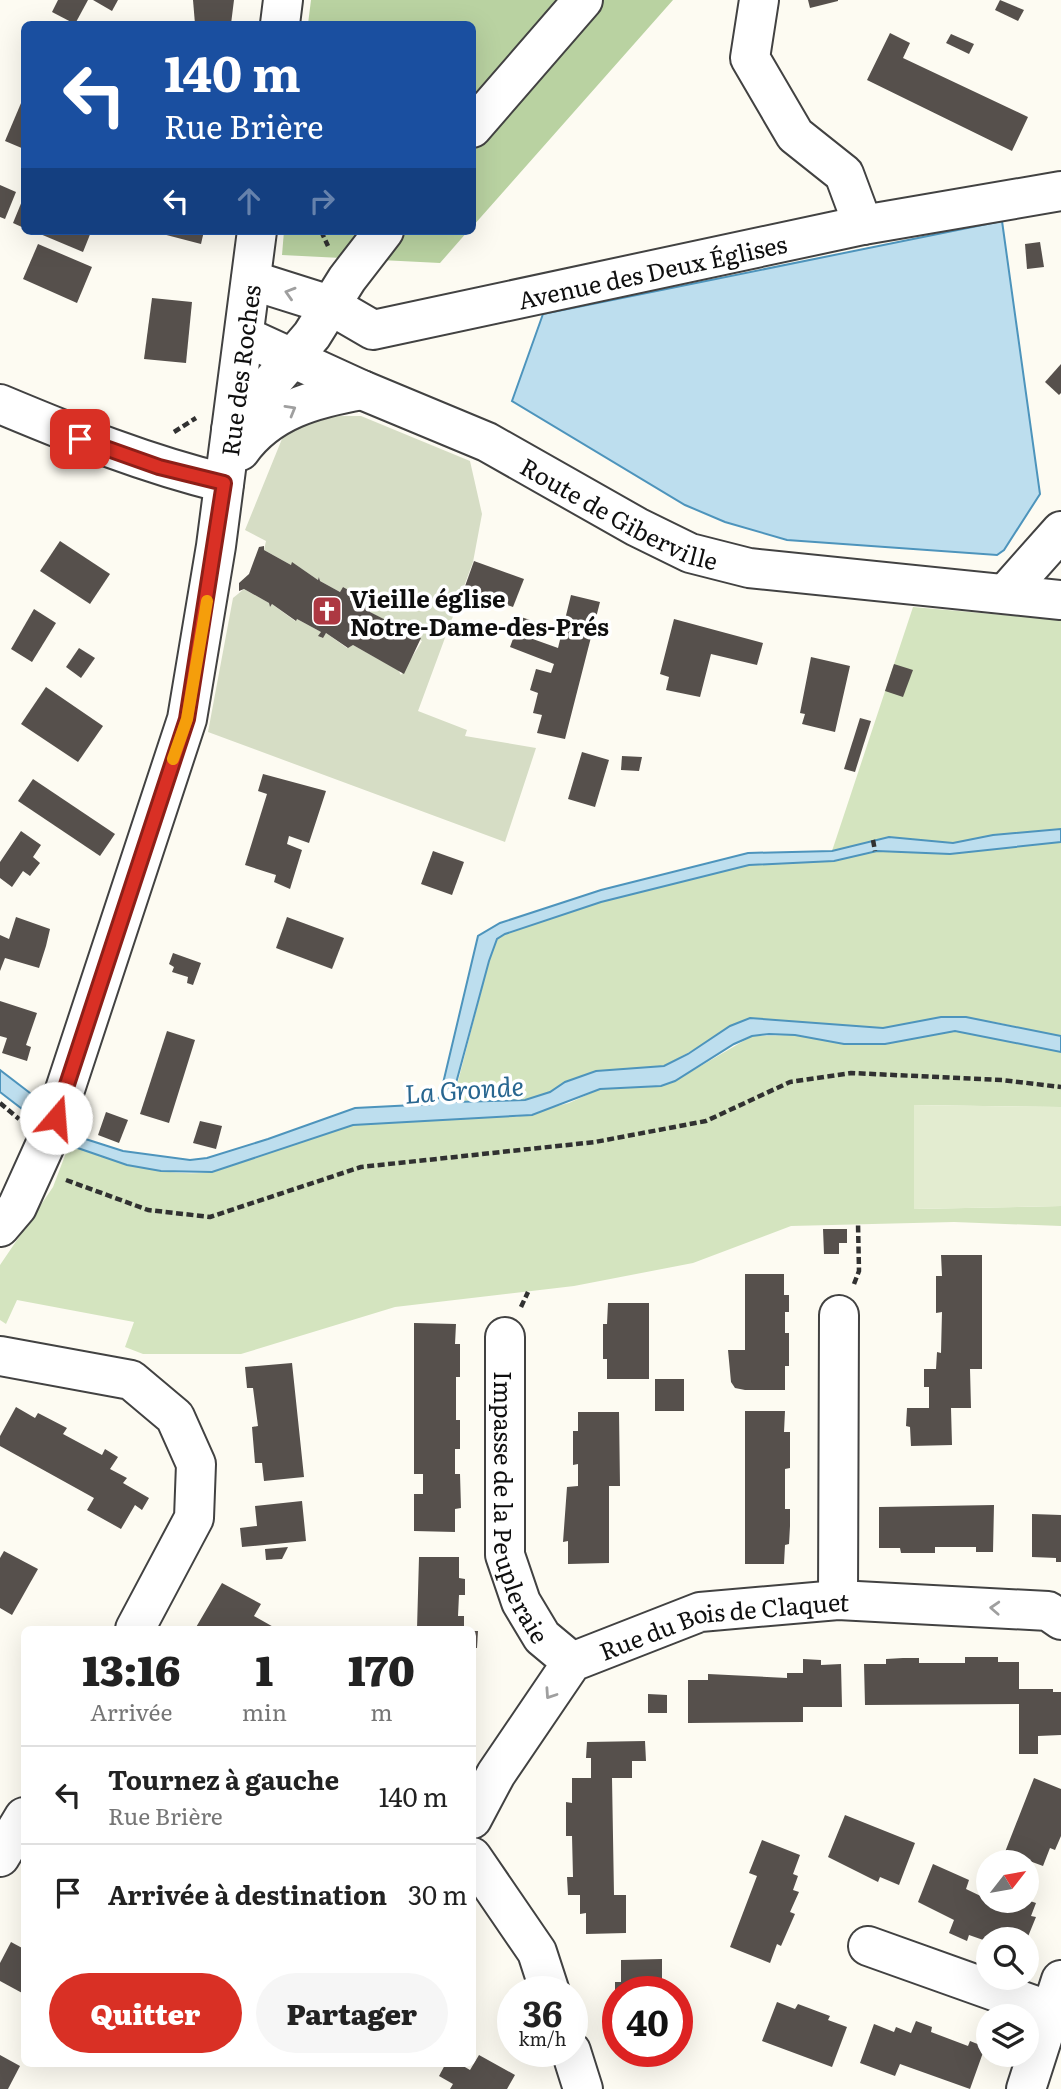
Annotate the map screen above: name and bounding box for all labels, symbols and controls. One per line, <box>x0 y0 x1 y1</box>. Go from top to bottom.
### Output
text: 140 m <box>164 34 301 107</box>
icon: left <box>49 49 140 140</box>
text: Rue Brière <box>164 101 324 149</box>
icon: left <box>157 182 195 220</box>
icon: ahead <box>230 182 268 220</box>
icon: right <box>303 182 341 220</box>
street label: Avenue des Deux Églises <box>514 224 790 316</box>
street label: Rue des Roches <box>210 282 267 458</box>
one-way arrow <box>285 286 297 301</box>
one-way arrow <box>284 405 296 418</box>
pin <box>50 409 110 469</box>
icon: arrive <box>61 420 99 458</box>
street label: Route de Giberville <box>515 447 722 577</box>
place label: Vieille église Notre-Dame-des-Prés <box>350 580 609 643</box>
church icon: Vieille église Notre-Dame-des-Prés <box>310 594 344 628</box>
water label: La Gronde <box>403 1064 525 1112</box>
position arrow <box>19 1081 93 1155</box>
street label: Impasse de la Peupleraie <box>488 1371 559 1649</box>
street label: Rue du Bois de Claquet <box>594 1582 850 1667</box>
one-way arrow <box>990 1601 1001 1616</box>
text: 13:16 <box>82 1637 181 1699</box>
text: 1 <box>255 1637 273 1699</box>
text: 170 <box>348 1637 415 1699</box>
one-way arrow <box>546 1686 558 1699</box>
text: Arrivée <box>90 1694 172 1728</box>
text: min <box>242 1694 287 1728</box>
text: m <box>370 1694 393 1728</box>
text: Tournez à gauche <box>108 1759 339 1798</box>
icon: left <box>49 1776 87 1814</box>
text: 140 m <box>379 1776 448 1815</box>
text: Rue Brière <box>108 1798 223 1832</box>
north arrow <box>976 1850 1040 1913</box>
map controls <box>976 1850 1039 2067</box>
icon: arrive <box>49 1874 87 1912</box>
text: Arrivée à destination <box>108 1874 387 1913</box>
text: 30 m <box>408 1874 468 1913</box>
button: search <box>976 1927 1039 1990</box>
button: Quitter <box>49 1973 242 2053</box>
button: Partager <box>256 1973 448 2053</box>
speed limit sign: 40 <box>602 1976 693 2067</box>
text: 36 <box>523 1986 562 2038</box>
button: layers <box>976 2004 1039 2067</box>
text: km/h <box>519 2025 566 2052</box>

